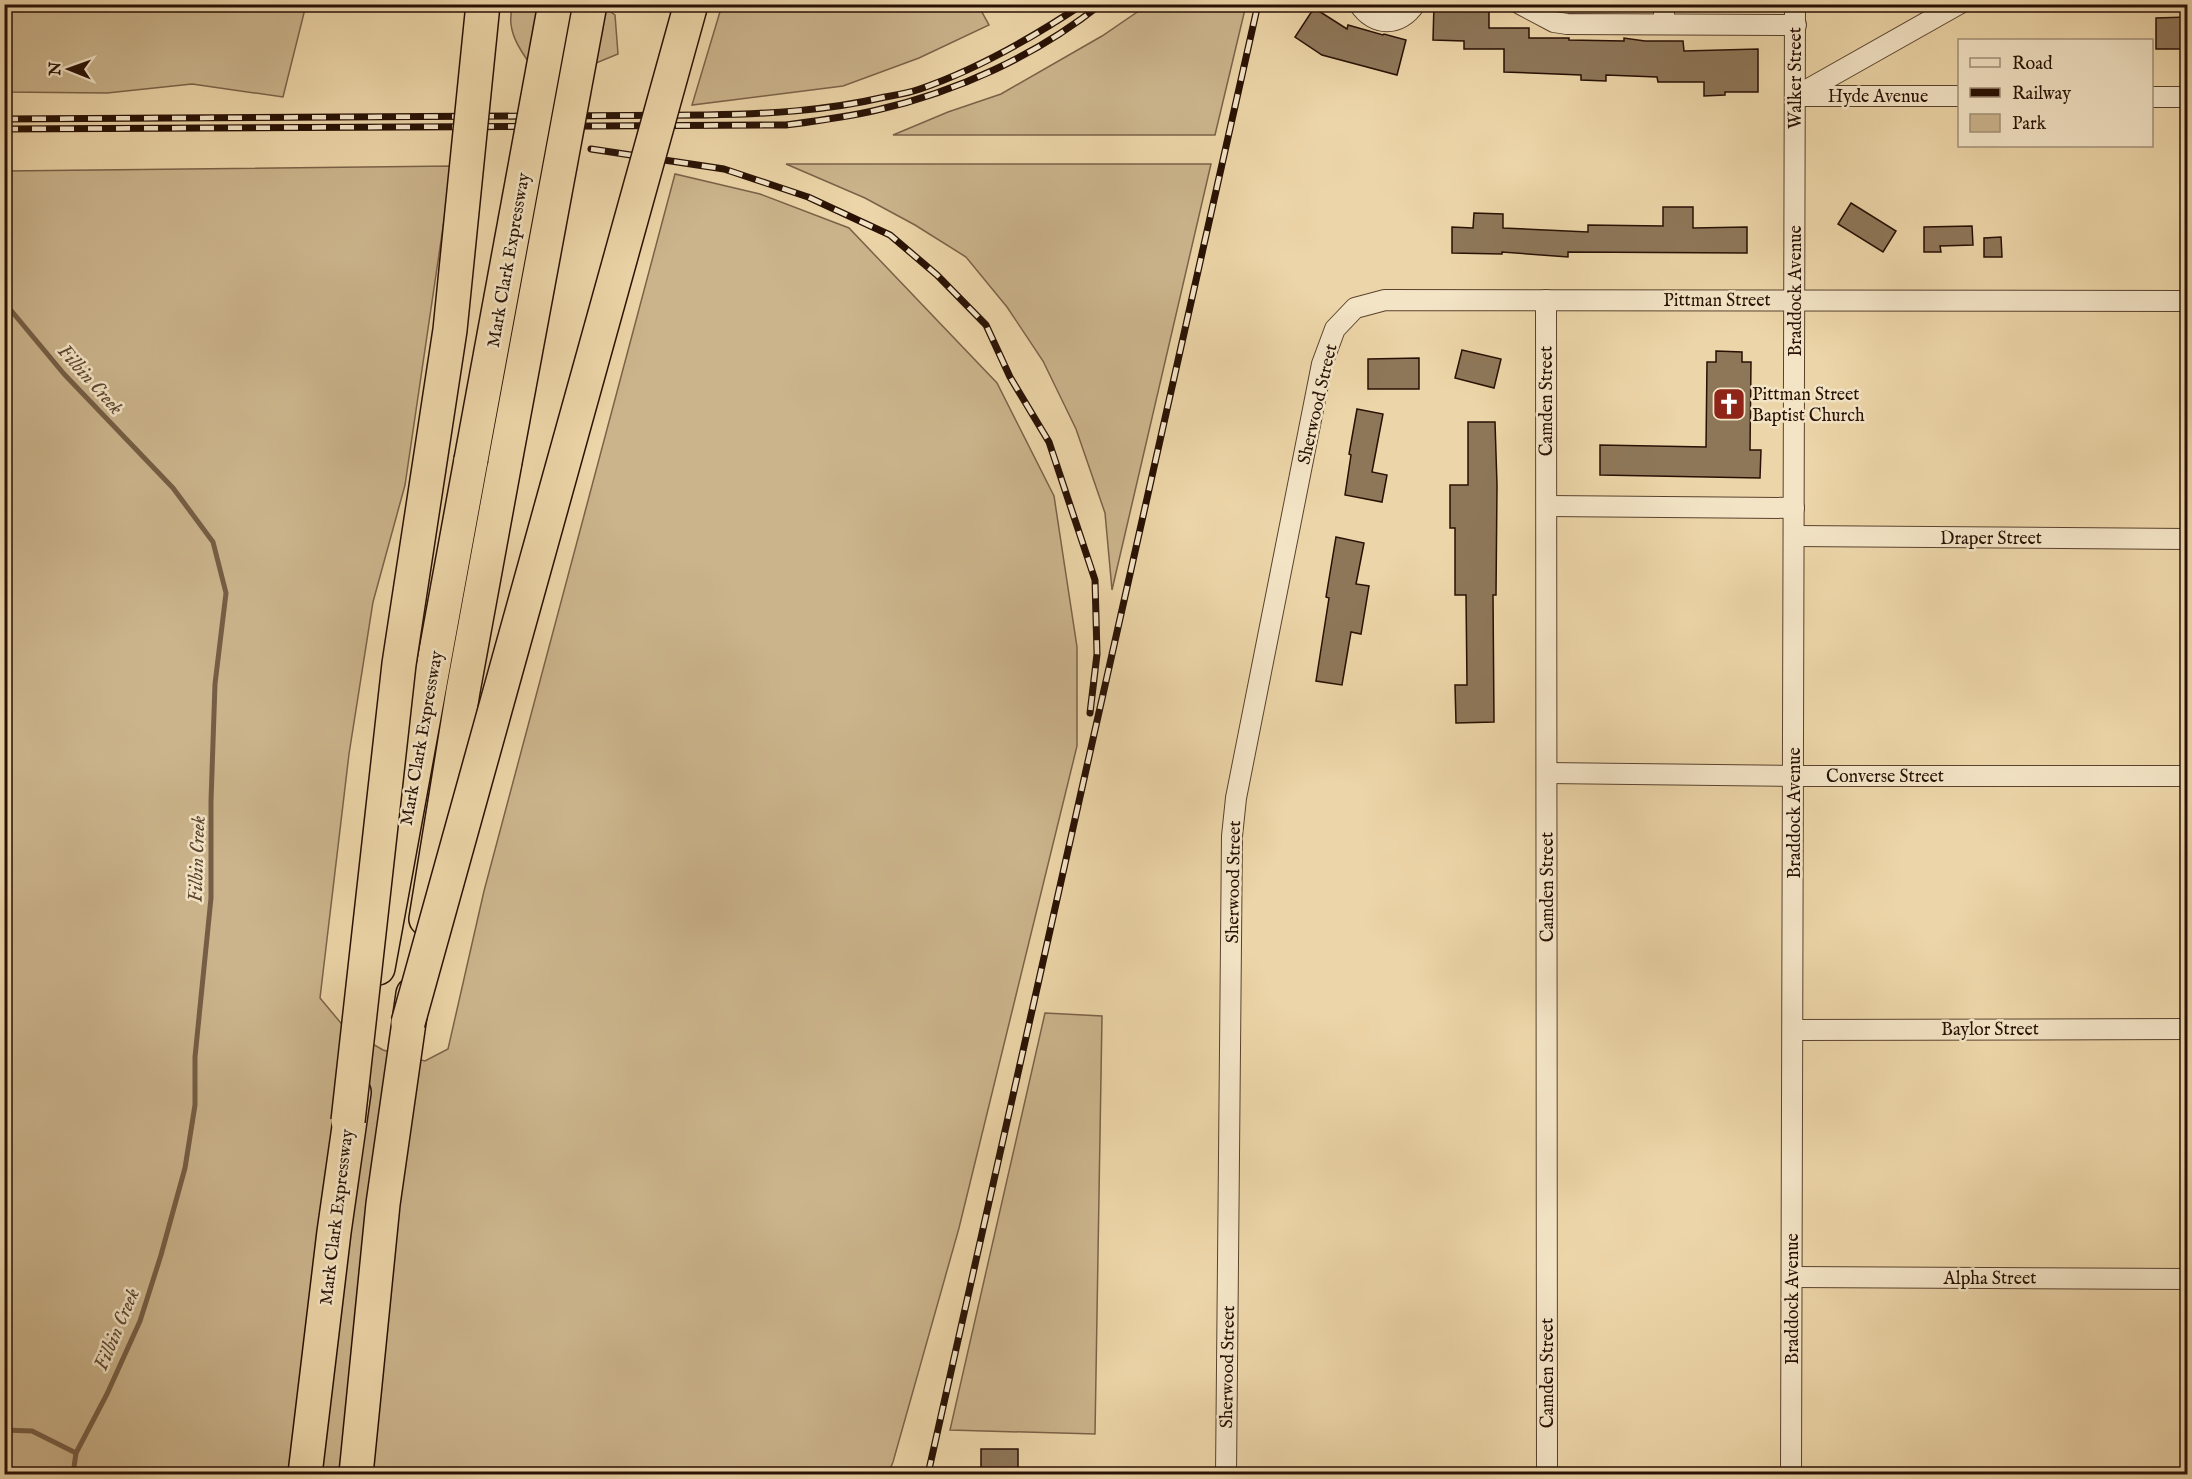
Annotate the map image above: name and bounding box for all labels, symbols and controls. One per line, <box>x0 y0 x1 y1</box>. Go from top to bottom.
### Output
street label: Walker Street <box>1785 27 1808 129</box>
north arrow <box>39 39 99 99</box>
legend <box>1958 39 2153 147</box>
text: Road <box>2012 53 2053 76</box>
text: N <box>46 62 66 77</box>
text: Railway <box>2012 83 2071 106</box>
street label: Hyde Avenue <box>1828 86 1928 109</box>
text: Park <box>2012 113 2047 136</box>
street label: Mark Clark Expressway <box>483 171 536 350</box>
street label: Braddock Avenue <box>1785 225 1808 357</box>
street label: Pittman Street <box>1663 290 1771 313</box>
water label: Filbin Creek <box>52 340 128 420</box>
street label: Sherwood Street <box>1293 342 1343 467</box>
street label: Camden Street <box>1536 346 1559 456</box>
place label: Pittman Street Baptist Church <box>1752 384 1865 428</box>
church icon: Pittman Street Baptist Church <box>1711 386 1747 422</box>
street label: Draper Street <box>1940 528 2042 551</box>
street label: Mark Clark Expressway <box>396 649 449 828</box>
street label: Braddock Avenue <box>1784 747 1807 879</box>
street label: Converse Street <box>1826 766 1944 789</box>
water label: Filbin Creek <box>183 815 211 903</box>
street label: Sherwood Street <box>1222 820 1247 944</box>
street label: Camden Street <box>1537 832 1560 942</box>
street label: Baylor Street <box>1941 1019 2039 1042</box>
street label: Mark Clark Expressway <box>315 1128 360 1307</box>
street label: Braddock Avenue <box>1782 1233 1805 1365</box>
street label: Alpha Street <box>1943 1268 2036 1291</box>
water label: Filbin Creek <box>89 1285 146 1374</box>
street label: Sherwood Street <box>1216 1305 1241 1429</box>
street label: Camden Street <box>1537 1318 1560 1428</box>

